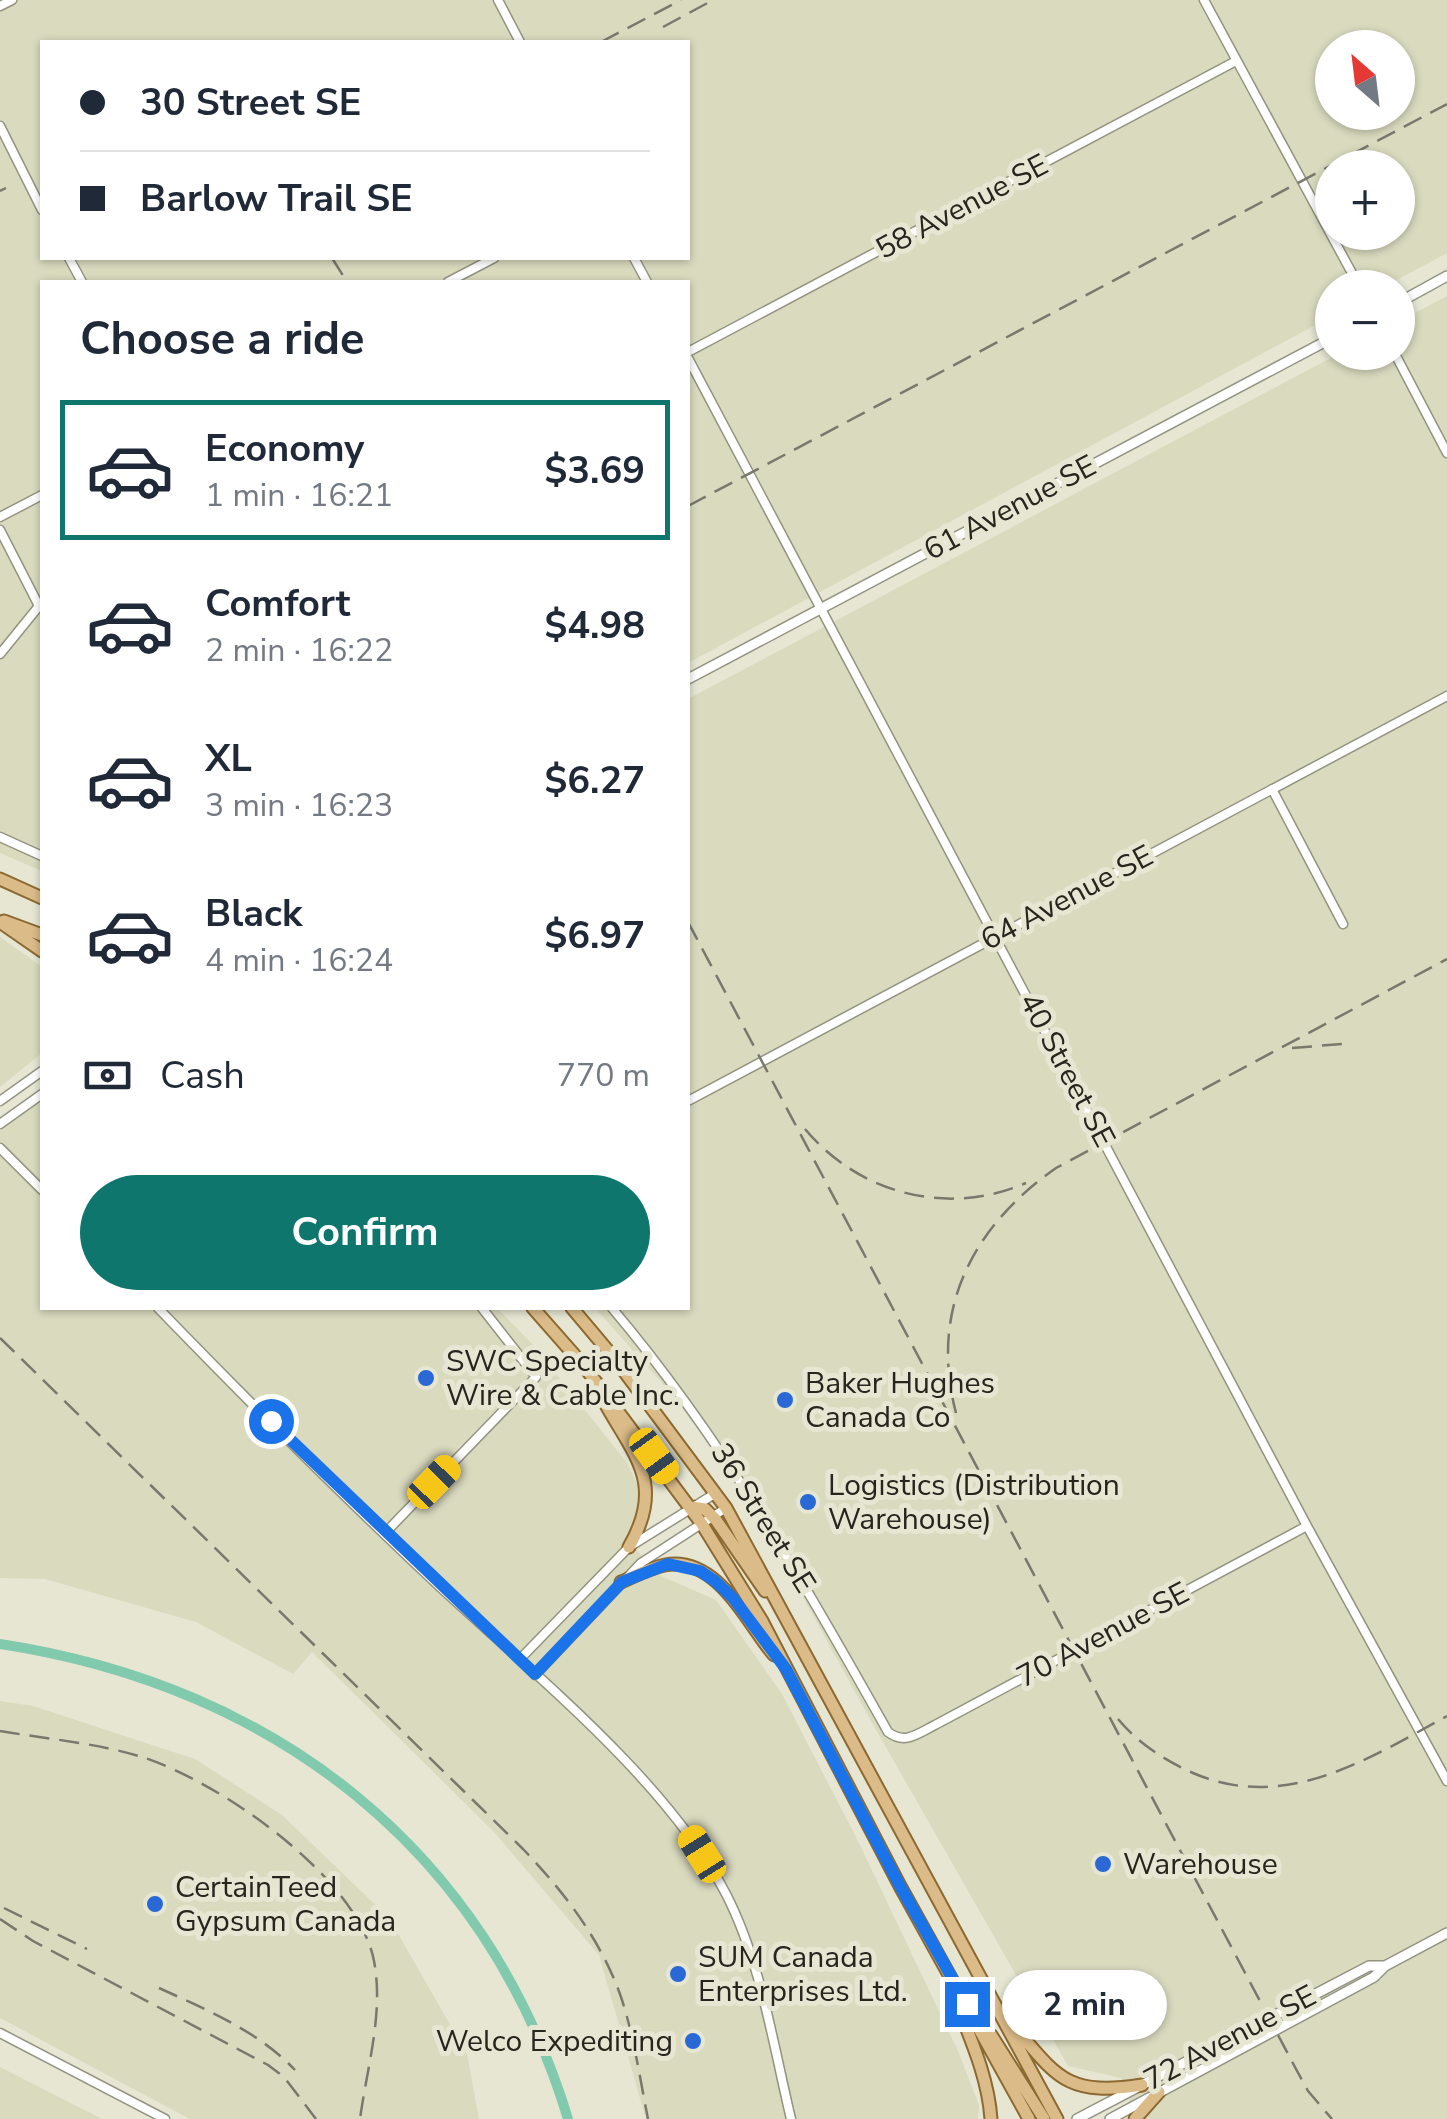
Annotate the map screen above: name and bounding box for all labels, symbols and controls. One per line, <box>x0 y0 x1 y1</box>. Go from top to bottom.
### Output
north arrow <box>1315 30 1415 130</box>
map controls <box>1315 30 1415 370</box>
text: 30 Street SE <box>140 77 361 128</box>
street label: 58 Avenue SE <box>869 144 1055 270</box>
button: + <box>1315 150 1415 250</box>
text: Barlow Trail SE <box>140 173 413 224</box>
button: − <box>1315 270 1415 370</box>
text: Choose a ride <box>80 309 365 370</box>
text: Economy <box>205 423 364 474</box>
icon: car <box>85 425 175 515</box>
text: $3.69 <box>544 445 645 496</box>
street label: 61 Avenue SE <box>917 445 1103 571</box>
text: 1 min · 16:21 <box>205 474 393 517</box>
text: Comfort <box>205 578 350 629</box>
icon: car <box>85 580 175 670</box>
text: $4.98 <box>544 600 645 651</box>
text: 2 min · 16:22 <box>205 629 393 672</box>
text: XL <box>205 733 252 784</box>
icon: car <box>85 735 175 825</box>
text: $6.27 <box>544 755 645 806</box>
text: 3 min · 16:23 <box>205 784 393 827</box>
street label: 64 Avenue SE <box>974 835 1160 961</box>
text: Black <box>205 888 302 939</box>
icon: car <box>85 890 175 980</box>
text: $6.97 <box>544 910 645 961</box>
text: 4 min · 16:24 <box>205 939 393 982</box>
street label: 40 Street SE <box>1009 986 1125 1154</box>
icon: cash <box>80 1048 135 1103</box>
text: Cash <box>160 1050 245 1101</box>
text: 770 m <box>557 1054 650 1097</box>
button: Confirm <box>80 1175 650 1290</box>
place label: SWC Specialty Wire & Cable Inc. <box>446 1341 680 1416</box>
place label: Baker Hughes Canada Co <box>805 1363 995 1438</box>
marker: SWC Specialty Wire & Cable Inc. <box>415 1367 437 1389</box>
marker: Baker Hughes Canada Co <box>774 1389 796 1411</box>
route start <box>249 1399 294 1444</box>
car <box>624 1423 684 1489</box>
street label: 36 Street SE <box>701 1435 825 1601</box>
car <box>402 1450 466 1514</box>
place label: Logistics (Distribution Warehouse) <box>828 1465 1120 1540</box>
marker: Logistics (Distribution Warehouse) <box>797 1491 819 1513</box>
street label: 70 Avenue SE <box>1010 1572 1196 1698</box>
car <box>673 1821 731 1887</box>
place label: Warehouse <box>1123 1844 1278 1885</box>
marker: Warehouse <box>1092 1853 1114 1875</box>
place label: CertainTeed Gypsum Canada <box>175 1867 396 1942</box>
marker: CertainTeed Gypsum Canada <box>144 1893 166 1915</box>
place label: SUM Canada Enterprises Ltd. <box>698 1937 908 2012</box>
marker: SUM Canada Enterprises Ltd. <box>667 1963 689 1985</box>
callout: 2 min <box>1002 1969 1167 2039</box>
street label: 72 Avenue SE <box>1137 1975 1323 2101</box>
route end <box>945 1982 990 2027</box>
text: 2 min <box>1043 1983 1126 2026</box>
place label: Welco Expediting <box>436 2021 673 2062</box>
marker: Welco Expediting <box>682 2030 704 2052</box>

